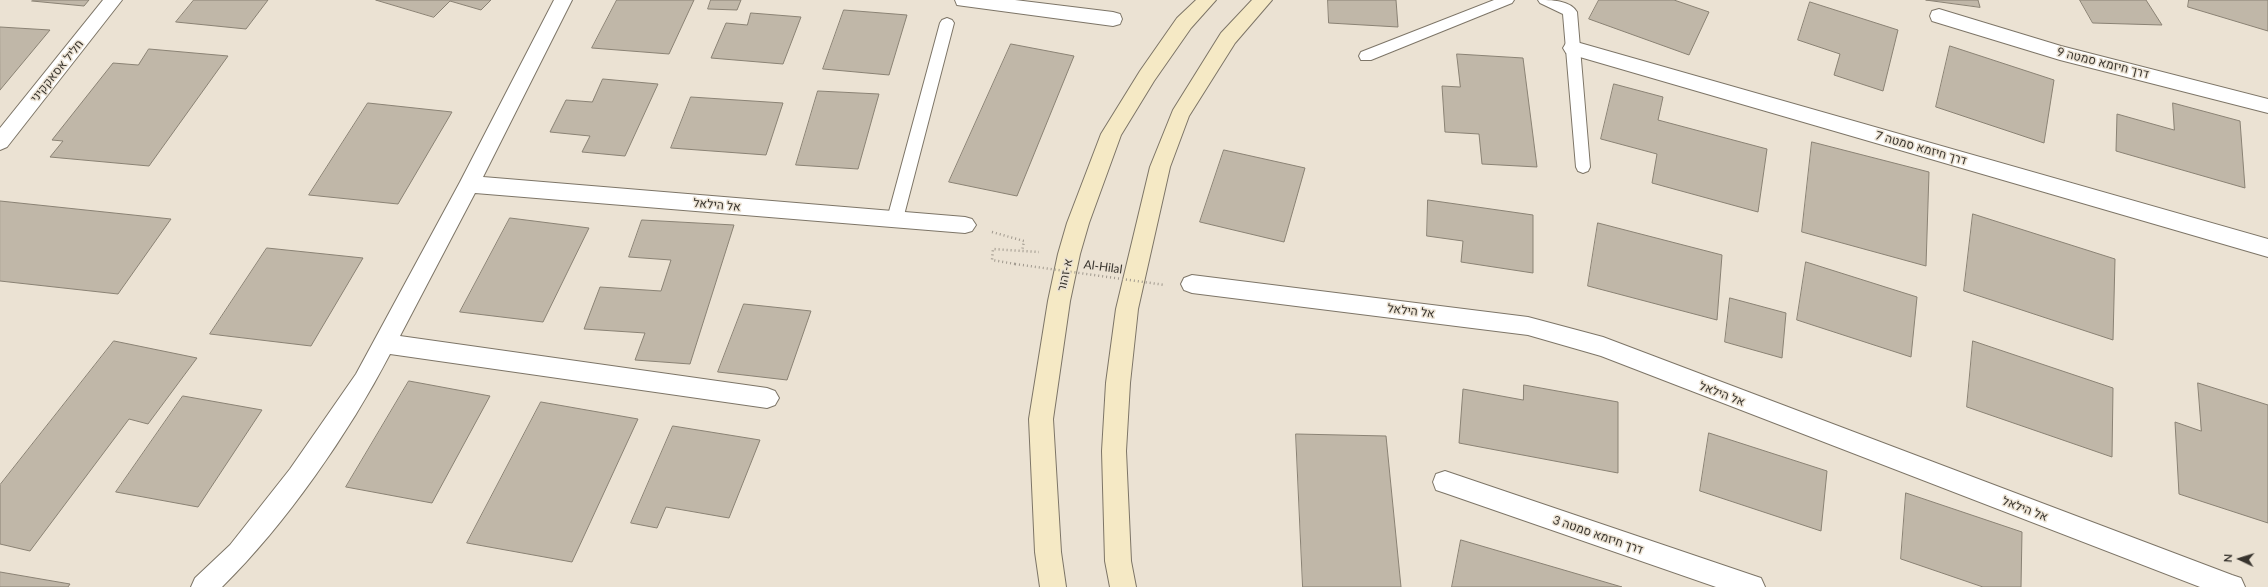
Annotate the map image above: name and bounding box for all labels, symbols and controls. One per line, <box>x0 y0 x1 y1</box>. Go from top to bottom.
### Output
street label: חליל אסאקקיני <box>28 37 86 105</box>
street label: דרך חיזמא סמטה 9 <box>2055 45 2151 81</box>
street label: דרך חיזמא סמטה 7 <box>1874 128 1968 168</box>
street label: אל הילאל <box>693 196 741 214</box>
street label: א-זהור <box>1054 257 1076 293</box>
street label: Al-Hilal <box>1083 257 1123 277</box>
street label: אל הילאל <box>1386 301 1436 321</box>
street label: אל הילאל <box>1697 379 1747 409</box>
street label: אל הילאל <box>2000 494 2050 524</box>
street label: דרך חיזמא סמטה 3 <box>1551 513 1645 557</box>
north arrow <box>2220 539 2260 579</box>
text: N <box>2221 553 2234 563</box>

